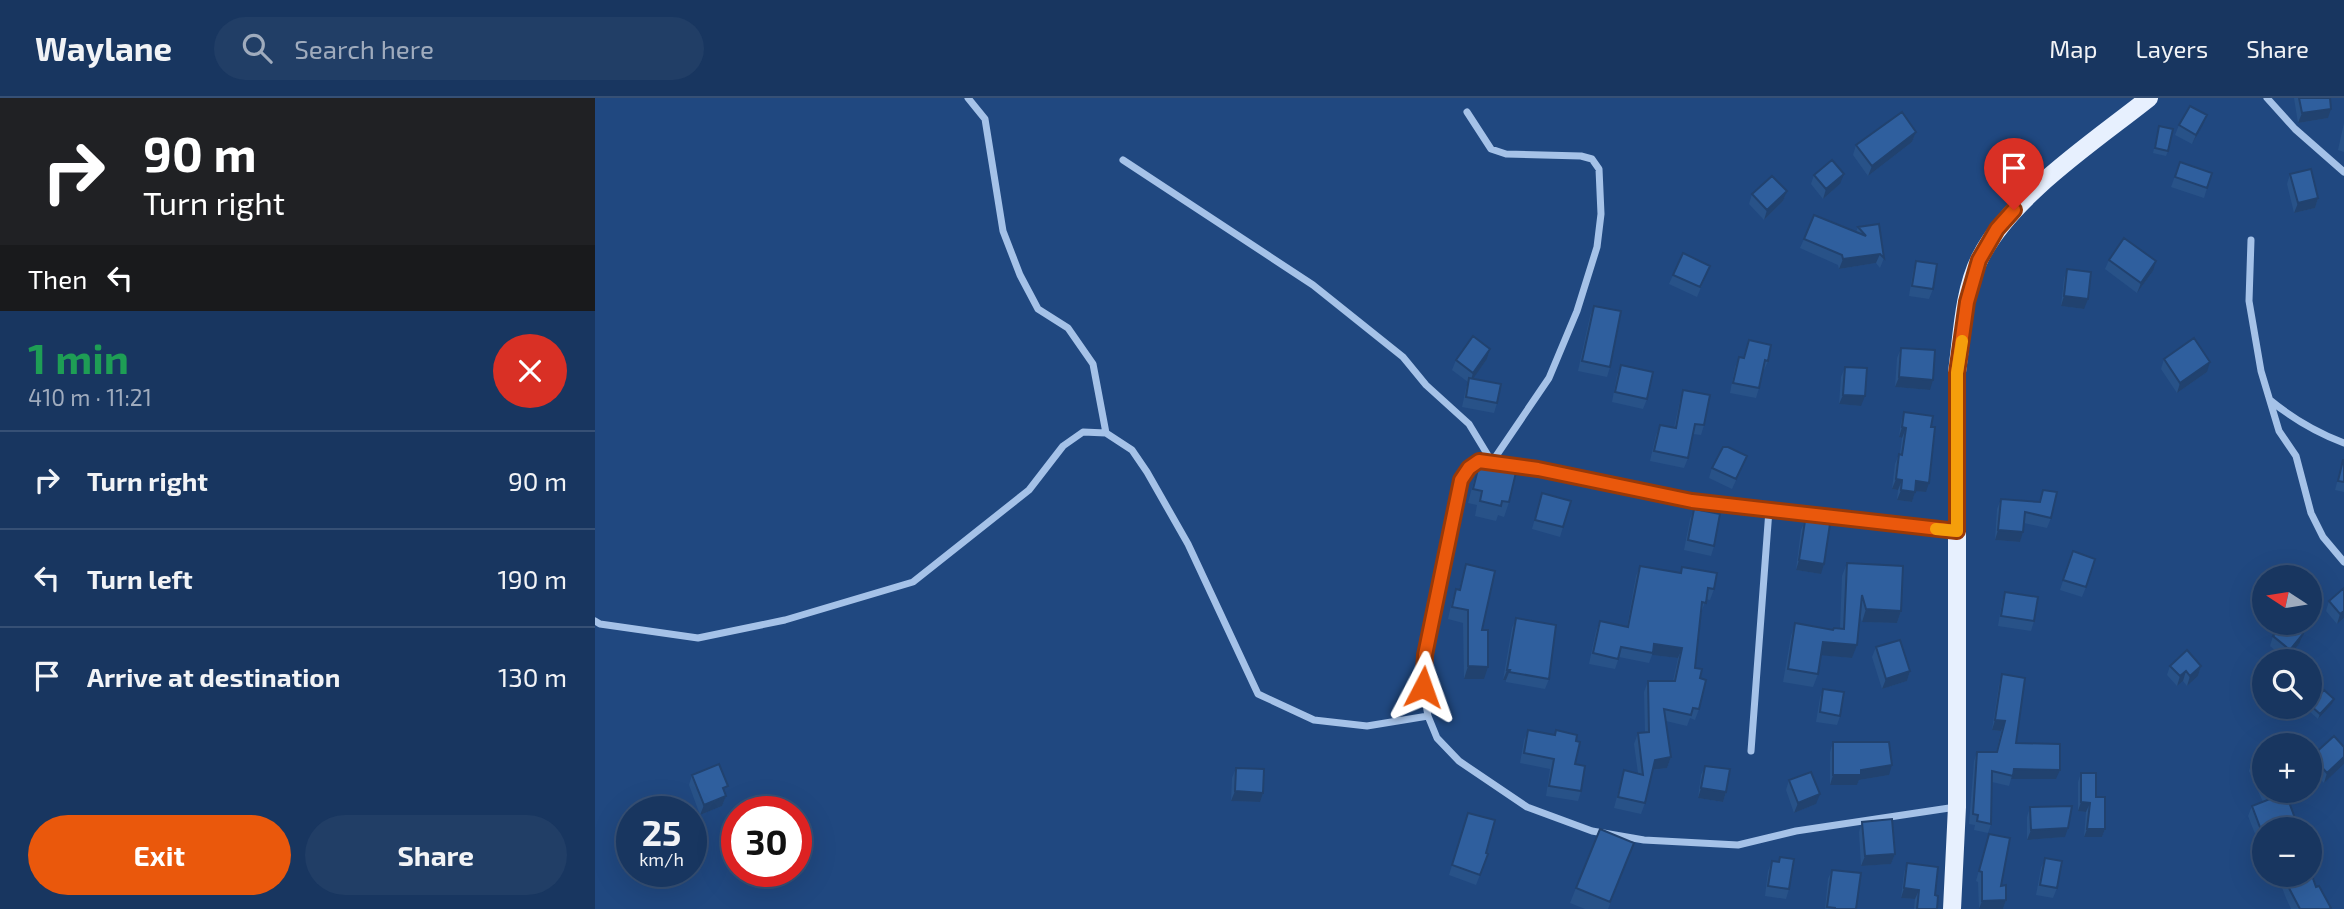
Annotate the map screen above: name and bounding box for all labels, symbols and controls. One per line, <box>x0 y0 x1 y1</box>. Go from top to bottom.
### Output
search box <box>214 17 704 80</box>
text: Waylane <box>35 28 172 68</box>
icon: search <box>238 29 276 67</box>
text: Search here <box>294 33 434 64</box>
text: Map <box>2049 34 2097 63</box>
text: Layers <box>2135 34 2208 63</box>
text: Share <box>2246 34 2309 63</box>
text: 90 m <box>143 123 257 182</box>
icon: right <box>28 126 119 217</box>
pin <box>1984 138 2044 210</box>
icon: arrive <box>1995 149 2033 187</box>
text: Turn right <box>143 183 285 221</box>
icon: left <box>101 259 139 297</box>
text: Then <box>28 263 87 294</box>
text: 1 min <box>28 332 129 382</box>
button: close <box>493 334 567 408</box>
text: 410 m · 11:21 <box>28 383 152 411</box>
icon: right <box>28 461 66 499</box>
text: Turn right <box>87 465 208 496</box>
text: 90 m <box>508 465 567 496</box>
icon: left <box>28 559 66 597</box>
text: Turn left <box>87 563 193 594</box>
text: 190 m <box>498 563 567 594</box>
north arrow <box>2252 565 2322 635</box>
map controls <box>2252 565 2322 887</box>
button: search <box>2252 649 2322 719</box>
position arrow <box>1386 650 1460 724</box>
icon: arrive <box>28 657 66 695</box>
text: Arrive at destination <box>87 661 340 692</box>
text: 130 m <box>498 661 567 692</box>
button: + <box>2252 733 2322 803</box>
speed limit sign: 30 <box>721 796 812 887</box>
text: 25 <box>642 811 681 853</box>
button: Exit <box>28 815 291 895</box>
button: Share <box>305 815 567 895</box>
button: − <box>2252 817 2322 887</box>
text: km/h <box>639 848 684 870</box>

